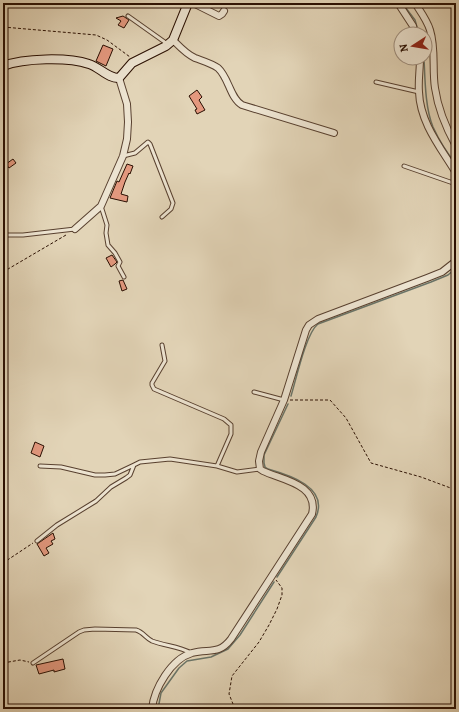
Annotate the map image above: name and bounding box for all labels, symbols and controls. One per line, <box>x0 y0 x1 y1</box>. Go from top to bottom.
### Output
north arrow <box>393 26 433 66</box>
text: N <box>396 42 412 53</box>

